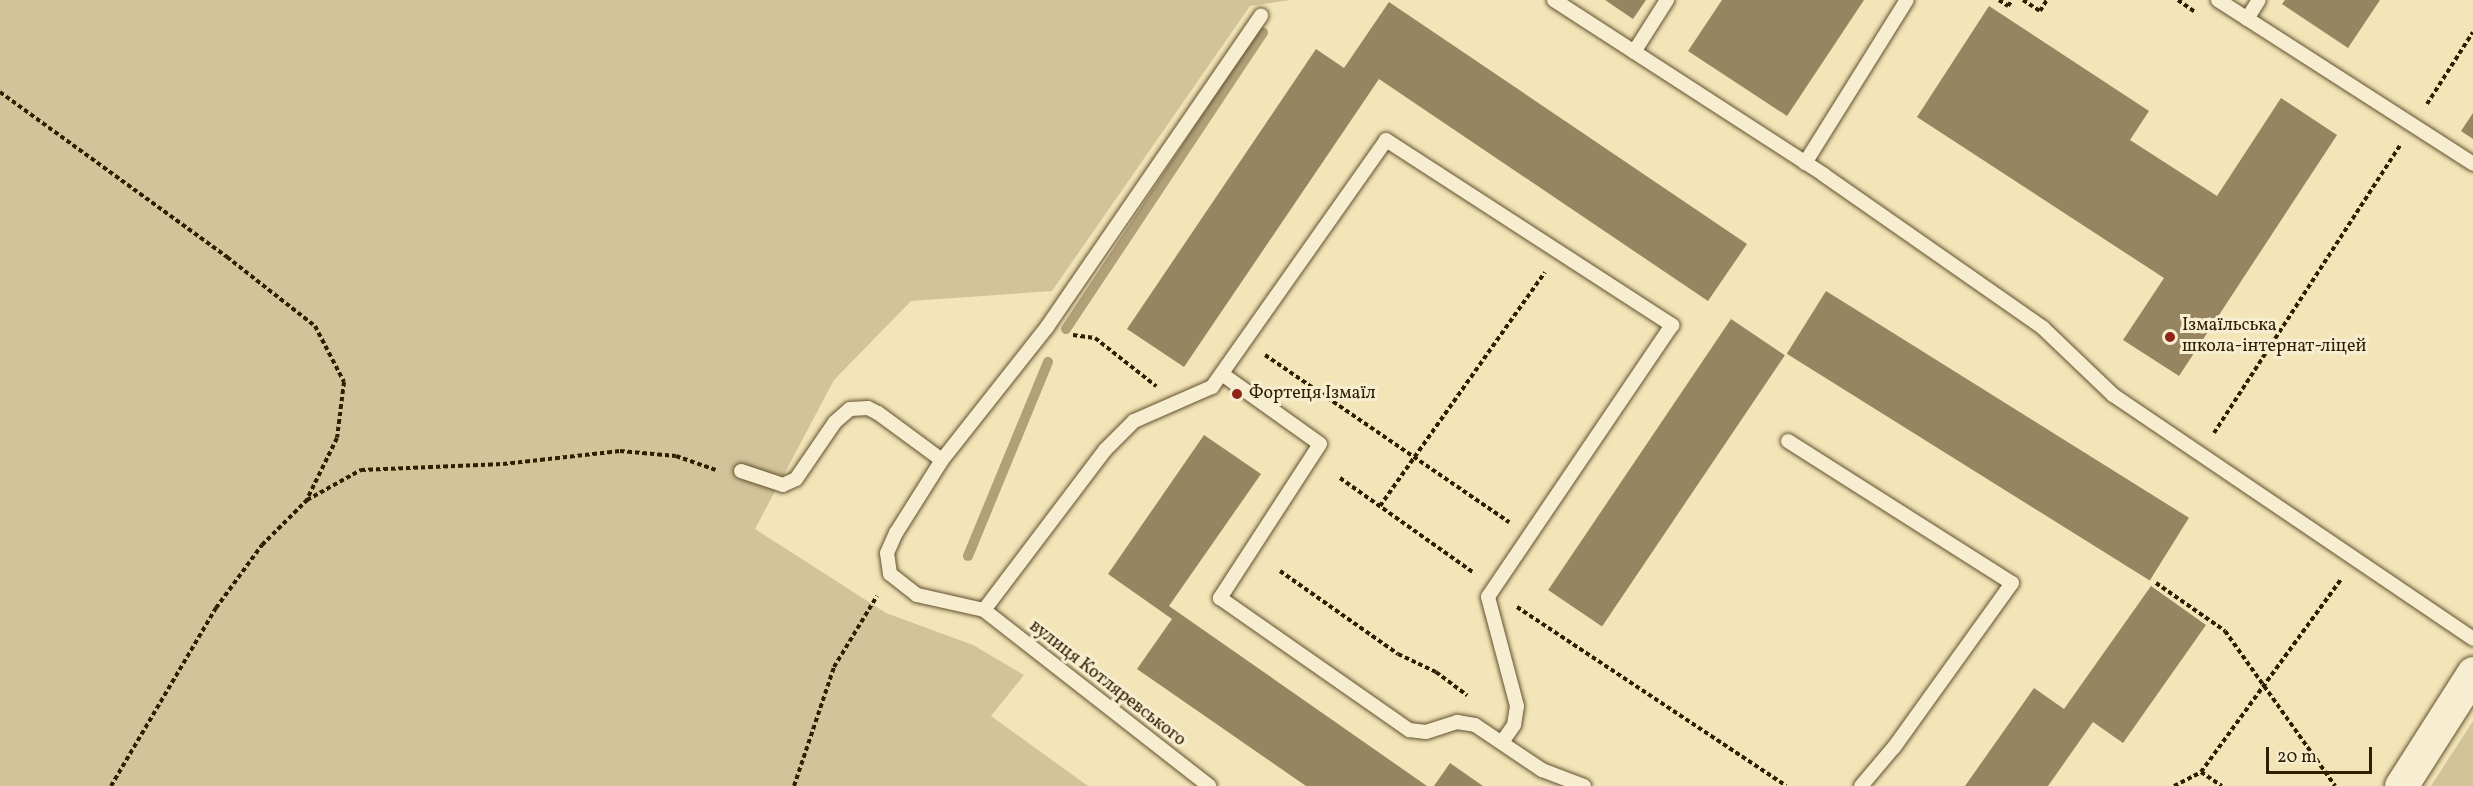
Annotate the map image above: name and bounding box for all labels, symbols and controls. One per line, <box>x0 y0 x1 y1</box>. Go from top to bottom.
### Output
place label: Ізмаїльська школа-інтернат-ліцей <box>2182 316 2366 358</box>
marker: Ізмаїльська школа-інтернат-ліцей <box>2163 330 2177 344</box>
place label: Фортеця Ізмаїл <box>1249 383 1376 405</box>
marker: Фортеця Ізмаїл <box>1230 387 1244 401</box>
street label: вулиця Котляревського <box>1024 616 1190 752</box>
scale bar <box>2269 735 2376 773</box>
text: 20 m <box>2277 745 2317 770</box>

